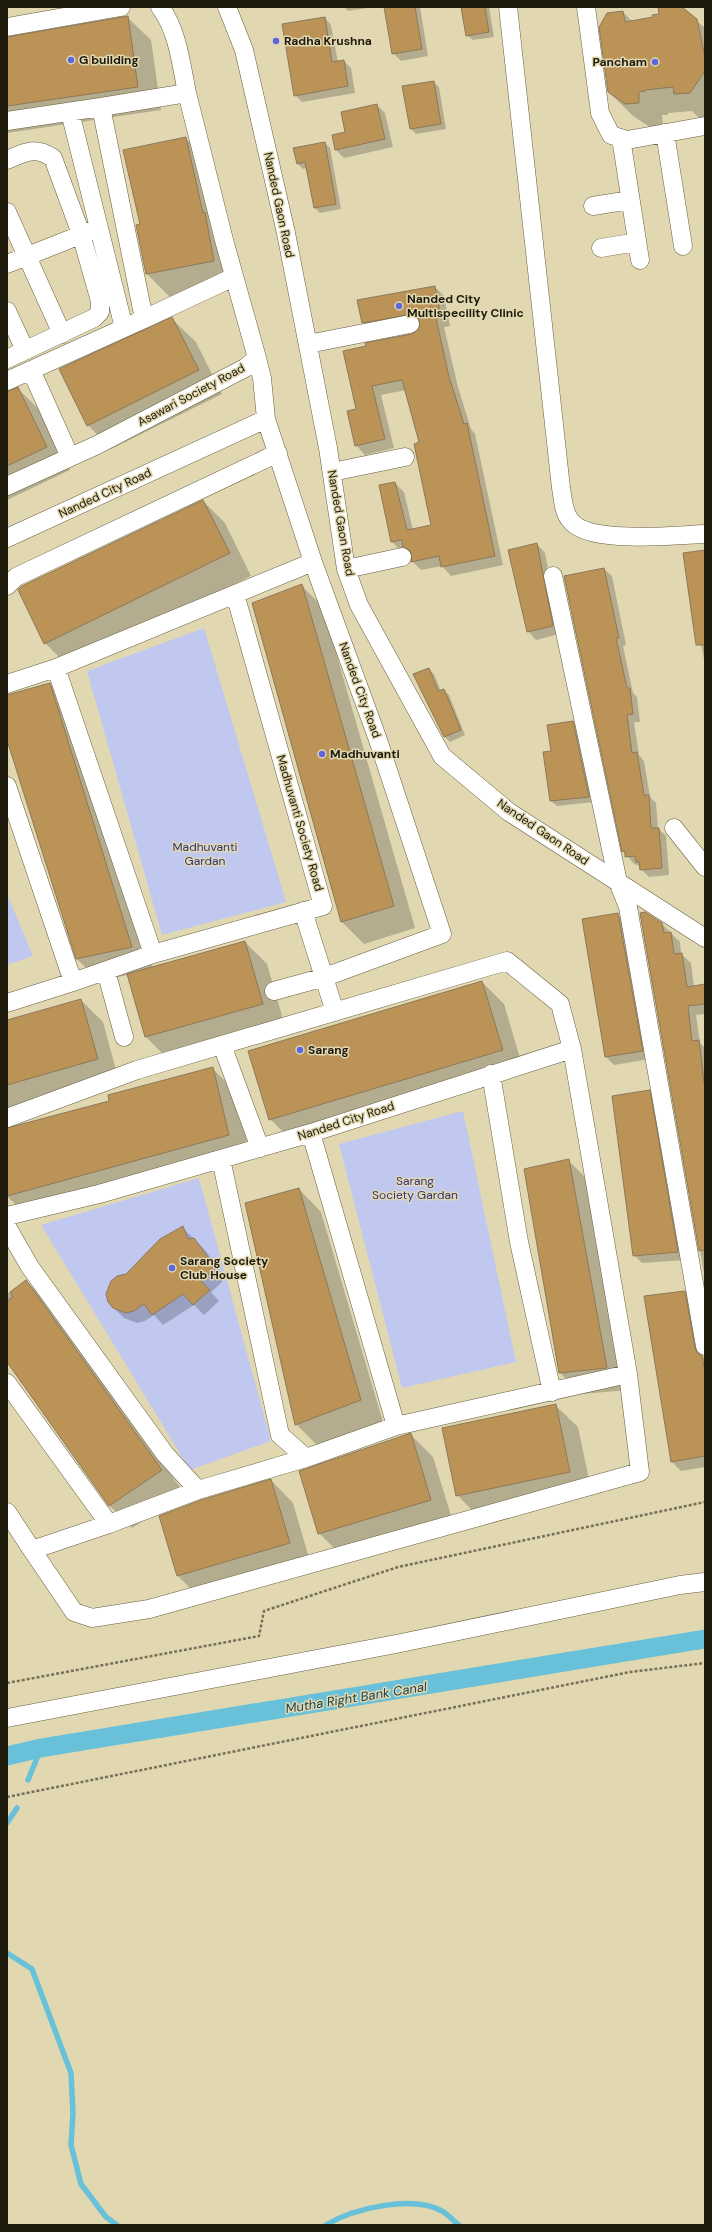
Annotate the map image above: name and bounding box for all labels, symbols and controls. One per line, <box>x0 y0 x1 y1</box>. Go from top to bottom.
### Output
place label: Radha Krushna <box>284 33 372 49</box>
marker: Radha Krushna <box>271 36 281 46</box>
place label: G building <box>79 52 139 68</box>
place label: Pancham <box>593 54 647 70</box>
marker: G building <box>66 55 76 65</box>
marker: Pancham <box>650 57 660 67</box>
street label: Nanded Gaon Road <box>260 151 298 259</box>
place label: Nanded City Multispecility Clinic <box>407 291 524 321</box>
marker: Nanded City Multispecility Clinic <box>394 301 404 311</box>
street label: Asawari Society Road <box>135 360 247 430</box>
street label: Nanded City Road <box>56 464 154 522</box>
street label: Nanded Gaon Road <box>324 469 358 577</box>
street label: Nanded City Road <box>335 640 385 740</box>
place label: Madhuvanti <box>330 746 400 762</box>
marker: Madhuvanti <box>317 749 327 759</box>
street label: Madhuvanti Society Road <box>273 753 327 893</box>
street label: Nanded Gaon Road <box>494 795 592 869</box>
park label: Madhuvanti Gardan <box>173 839 238 869</box>
place label: Sarang <box>308 1042 349 1058</box>
marker: Sarang <box>295 1045 305 1055</box>
street label: Nanded City Road <box>296 1098 396 1144</box>
park label: Sarang Society Gardan <box>372 1173 458 1203</box>
place label: Sarang Society Club House <box>180 1253 269 1283</box>
marker: Sarang Society Club House <box>167 1263 177 1273</box>
water label: Mutha Right Bank Canal <box>284 1678 429 1717</box>

